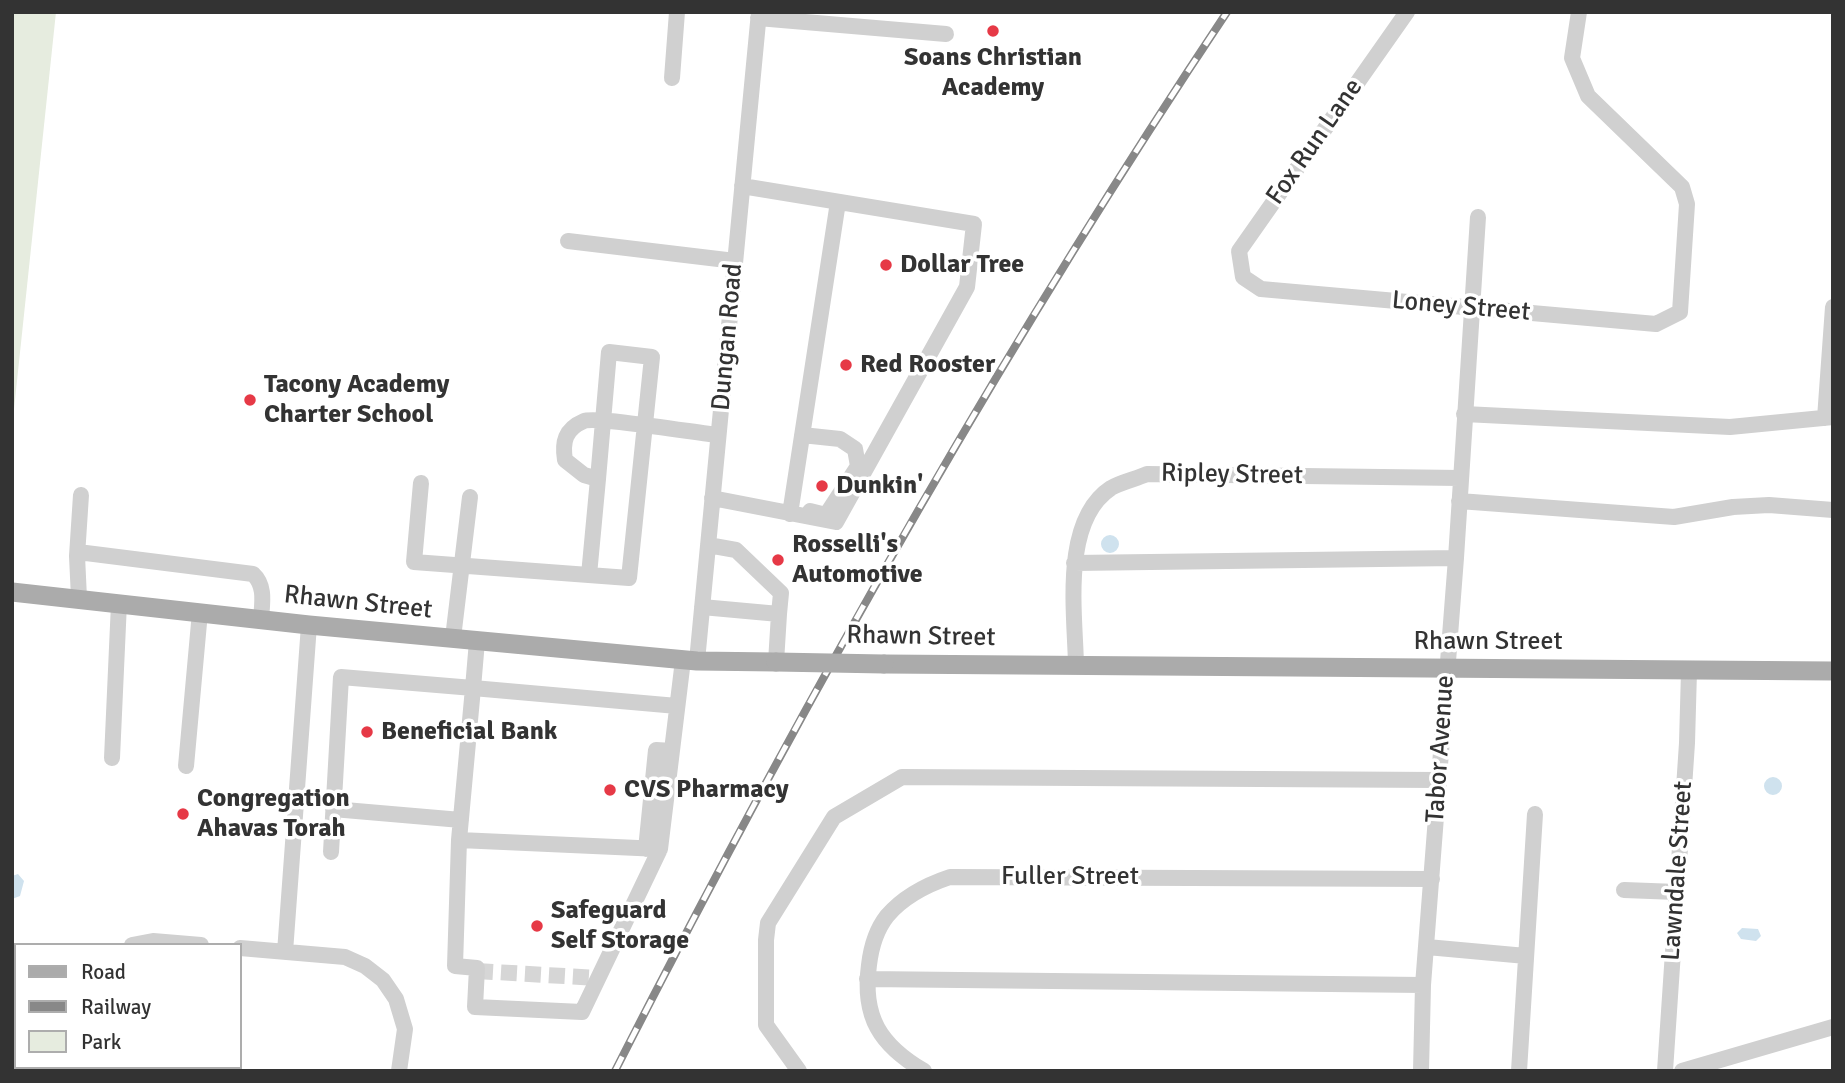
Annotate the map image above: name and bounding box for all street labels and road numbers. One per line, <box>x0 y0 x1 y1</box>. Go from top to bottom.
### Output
street label: Fox Run Lane <box>1260 73 1370 211</box>
street label: Dungan Road <box>706 262 750 412</box>
street label: Loney Street <box>1390 285 1532 329</box>
street label: Ripley Street <box>1161 458 1303 492</box>
street label: Rhawn Street <box>282 580 434 626</box>
street label: Rhawn Street <box>846 620 996 654</box>
street label: Rhawn Street <box>1413 626 1563 658</box>
street label: Tabor Avenue <box>1420 674 1462 824</box>
street label: Lawndale Street <box>1656 780 1700 962</box>
street label: Fuller Street <box>1001 861 1139 893</box>

